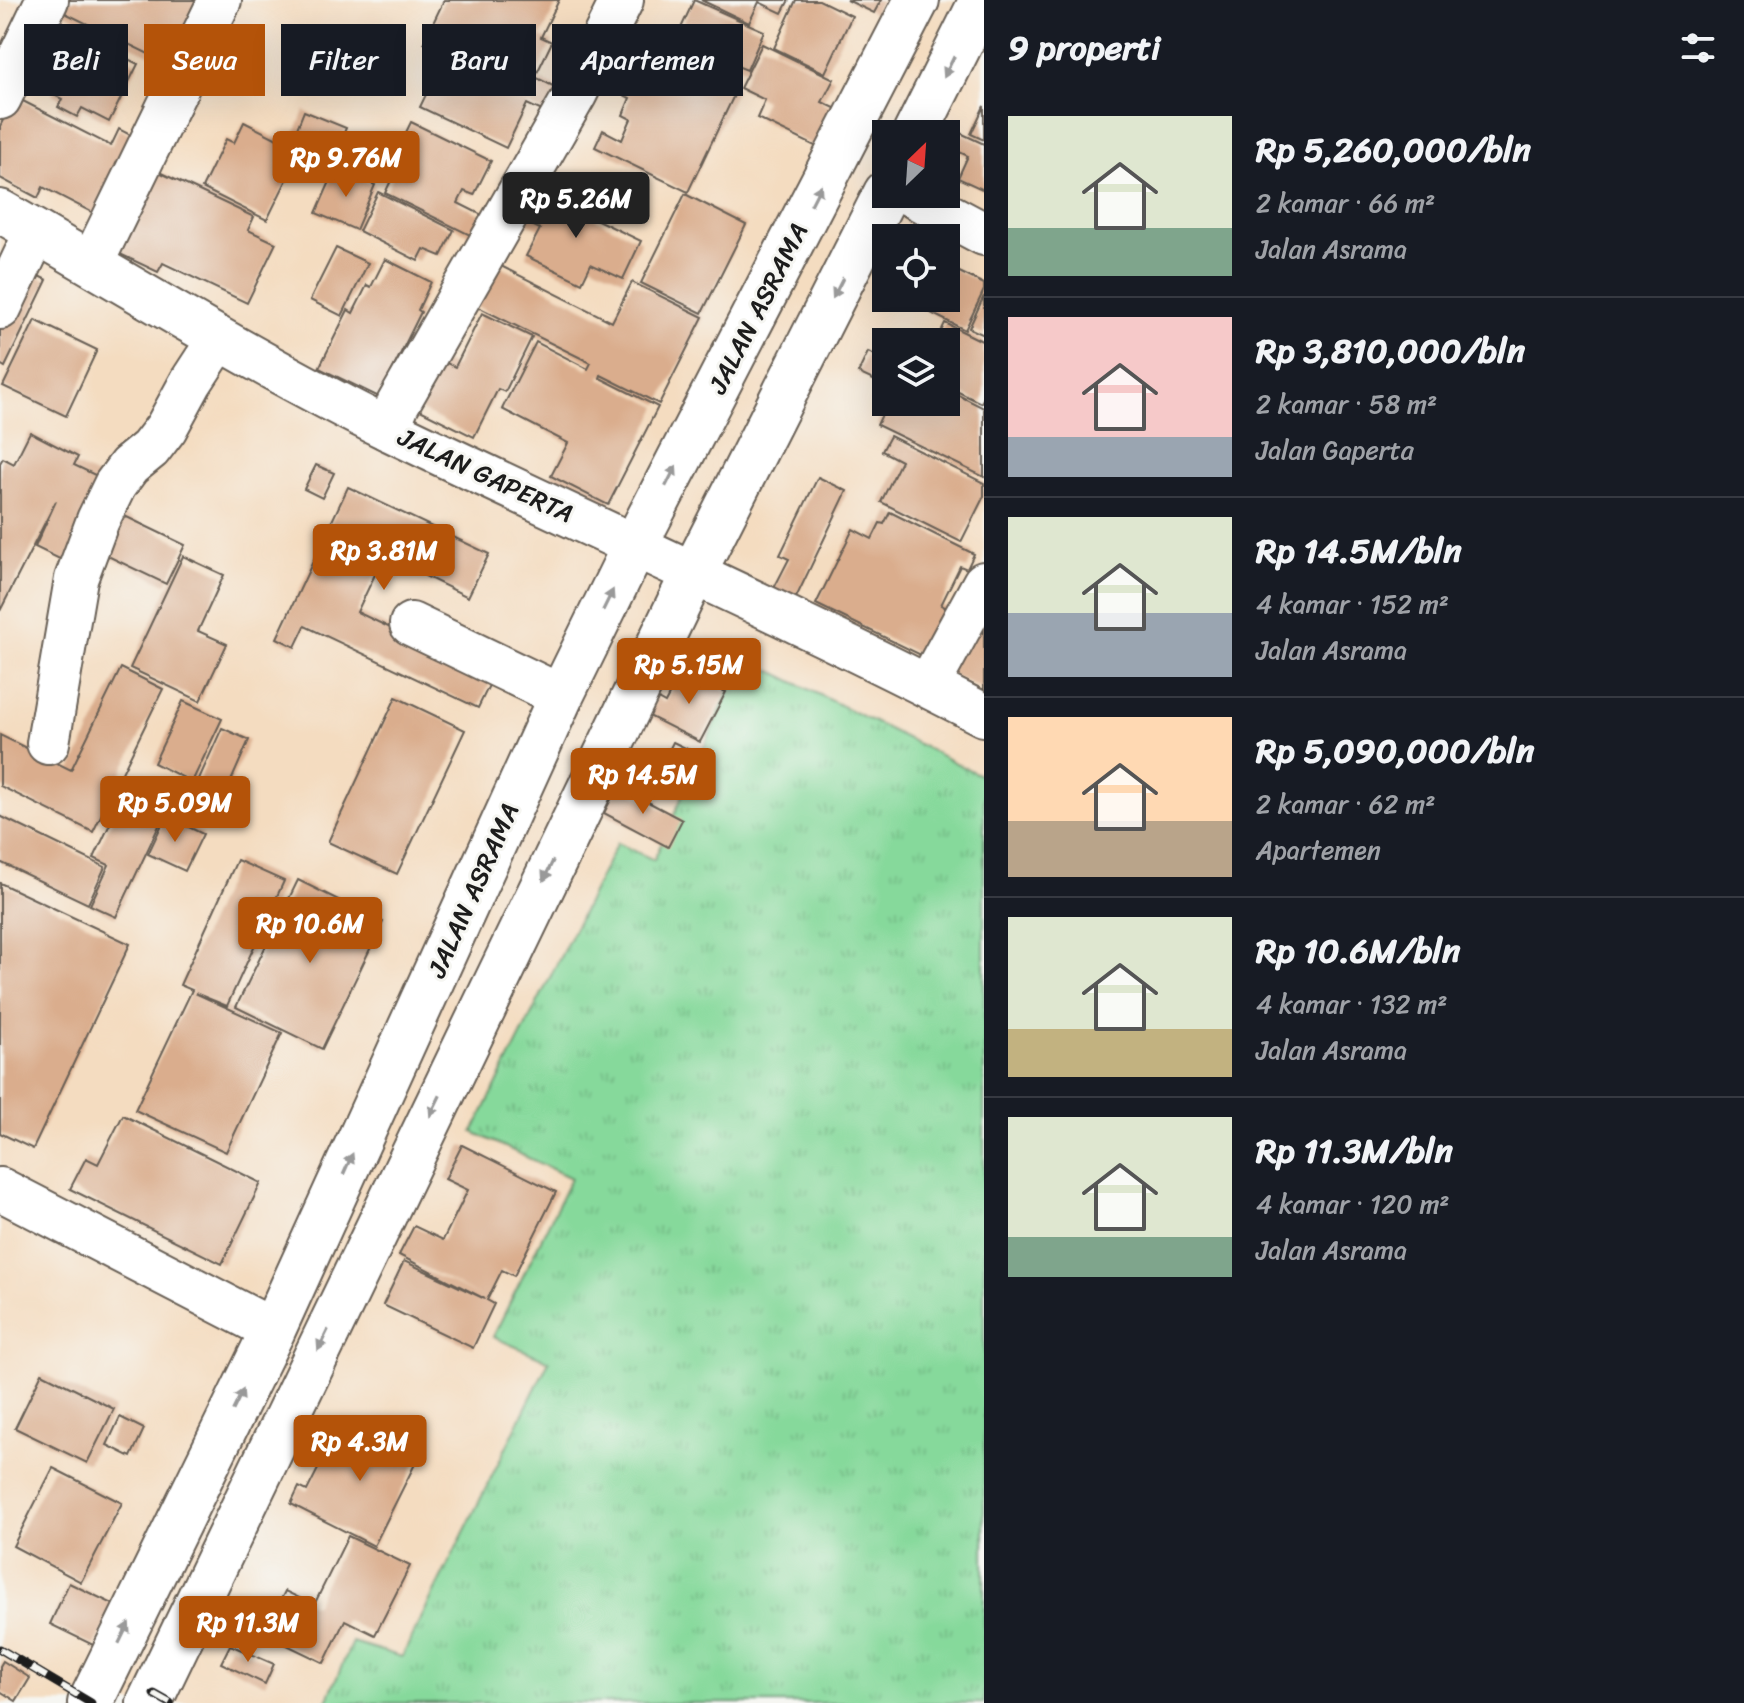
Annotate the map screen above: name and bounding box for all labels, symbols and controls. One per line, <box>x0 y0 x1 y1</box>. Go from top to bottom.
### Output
text: 9 properti <box>1008 18 1161 78</box>
chip: Beli <box>24 24 128 96</box>
chip: Sewa <box>144 24 265 96</box>
chip: Filter <box>281 24 406 96</box>
chip: Baru <box>422 24 536 96</box>
chip: Apartemen <box>552 24 743 96</box>
icon: filters <box>1676 26 1720 70</box>
one-way arrow <box>942 55 956 79</box>
north arrow <box>872 120 960 208</box>
map controls <box>872 120 960 416</box>
text: Rp 5,260,000/bln <box>1256 120 1531 180</box>
pin: Rp 9.76M <box>263 131 429 199</box>
text: Rp 9.76M <box>291 134 401 180</box>
icon: home <box>1072 148 1168 244</box>
pin: Rp 5.26M <box>493 172 659 240</box>
text: Rp 5.26M <box>521 175 632 221</box>
text: 2 kamar · 66 m² <box>1256 180 1435 226</box>
one-way arrow <box>809 184 822 207</box>
street label: JALAN ASRAMA <box>695 214 821 403</box>
button: locate <box>872 224 960 312</box>
text: Jalan Asrama <box>1256 226 1407 272</box>
one-way arrow <box>831 276 845 299</box>
text: Rp 3,810,000/bln <box>1256 321 1525 381</box>
button: layers <box>872 328 960 416</box>
icon: home <box>1072 349 1168 445</box>
text: 2 kamar · 58 m² <box>1256 381 1437 427</box>
street label: JALAN GAPERTA <box>389 414 582 536</box>
text: Jalan Gaperta <box>1256 427 1414 473</box>
one-way arrow <box>664 465 677 488</box>
text: Rp 14.5M/bln <box>1256 521 1462 581</box>
pin: Rp 3.81M <box>301 524 467 592</box>
text: Rp 3.81M <box>331 527 437 573</box>
icon: home <box>1072 549 1168 645</box>
text: 4 kamar · 152 m² <box>1256 581 1449 627</box>
one-way arrow <box>601 589 615 612</box>
text: Jalan Asrama <box>1256 627 1407 673</box>
pin: Rp 5.15M <box>606 638 772 706</box>
text: Rp 5.15M <box>635 641 743 687</box>
text: Rp 5,090,000/bln <box>1256 721 1535 781</box>
pin: Rp 14.5M <box>560 748 726 816</box>
icon: home <box>1072 749 1168 845</box>
text: Rp 14.5M <box>589 751 697 797</box>
pin: Rp 5.09M <box>92 776 258 844</box>
text: Rp 5.09M <box>118 779 232 825</box>
text: 2 kamar · 62 m² <box>1256 781 1436 827</box>
street label: JALAN ASRAMA <box>414 795 532 986</box>
text: Apartemen <box>1256 827 1381 873</box>
one-way arrow <box>541 860 555 883</box>
pin: Rp 10.6M <box>227 897 393 965</box>
text: Rp 10.6M <box>256 900 364 946</box>
text: Rp 10.6M/bln <box>1256 921 1461 981</box>
icon: home <box>1072 949 1168 1045</box>
text: 4 kamar · 132 m² <box>1256 981 1447 1027</box>
text: Jalan Asrama <box>1256 1027 1407 1073</box>
one-way arrow <box>428 1094 442 1117</box>
text: Rp 11.3M/bln <box>1256 1121 1453 1181</box>
icon: home <box>1072 1149 1168 1245</box>
one-way arrow <box>341 1152 355 1176</box>
text: 4 kamar · 120 m² <box>1256 1181 1450 1227</box>
text: Jalan Asrama <box>1256 1227 1407 1273</box>
one-way arrow <box>316 1328 330 1352</box>
one-way arrow <box>232 1388 245 1411</box>
pin: Rp 4.3M <box>286 1415 434 1483</box>
text: Rp 4.3M <box>312 1418 408 1464</box>
pin: Rp 11.3M <box>165 1596 331 1664</box>
text: Rp 11.3M <box>197 1599 299 1645</box>
one-way arrow <box>117 1621 131 1645</box>

